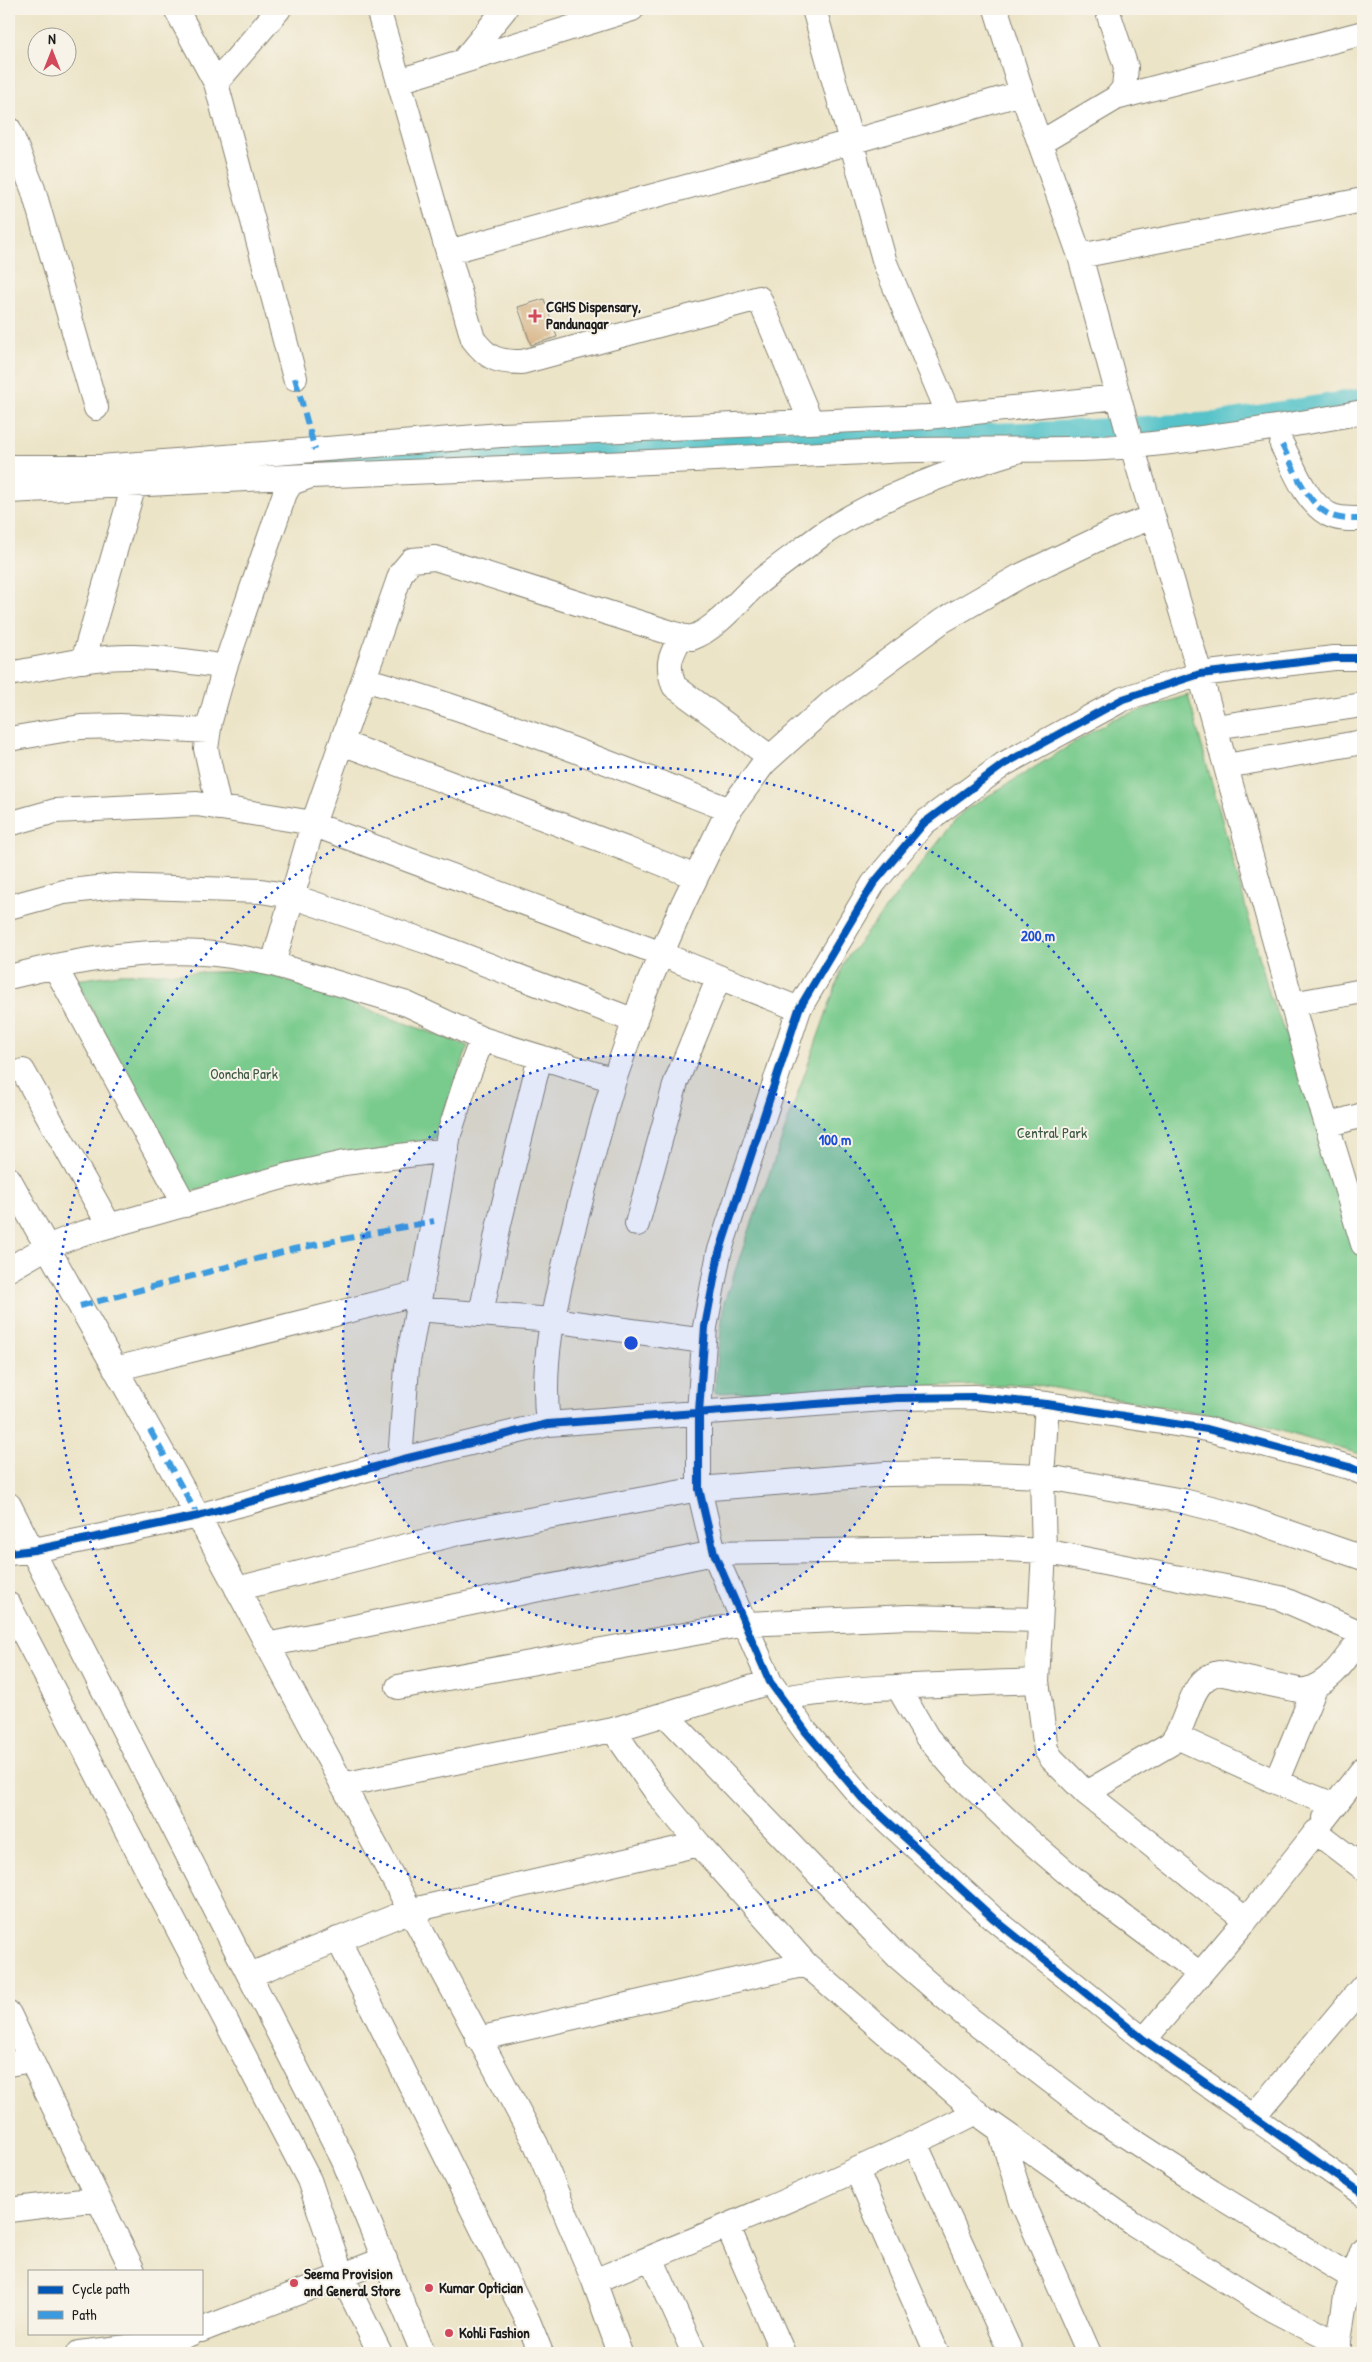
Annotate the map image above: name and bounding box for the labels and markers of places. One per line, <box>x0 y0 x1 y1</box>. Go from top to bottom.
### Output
place label: CGHS Dispensary, Pandunagar <box>546 296 641 335</box>
marker: CGHS Dispensary, Pandunagar <box>528 309 542 323</box>
centre of rings <box>622 1334 640 1352</box>
place label: Seema Provision and General Store <box>304 2263 401 2301</box>
marker: Seema Provision and General Store <box>288 2277 300 2289</box>
place label: Kumar Optician <box>439 2277 523 2299</box>
marker: Kumar Optician <box>423 2282 435 2294</box>
place label: Kohli Fashion <box>459 2322 530 2343</box>
marker: Kohli Fashion <box>443 2327 455 2339</box>

